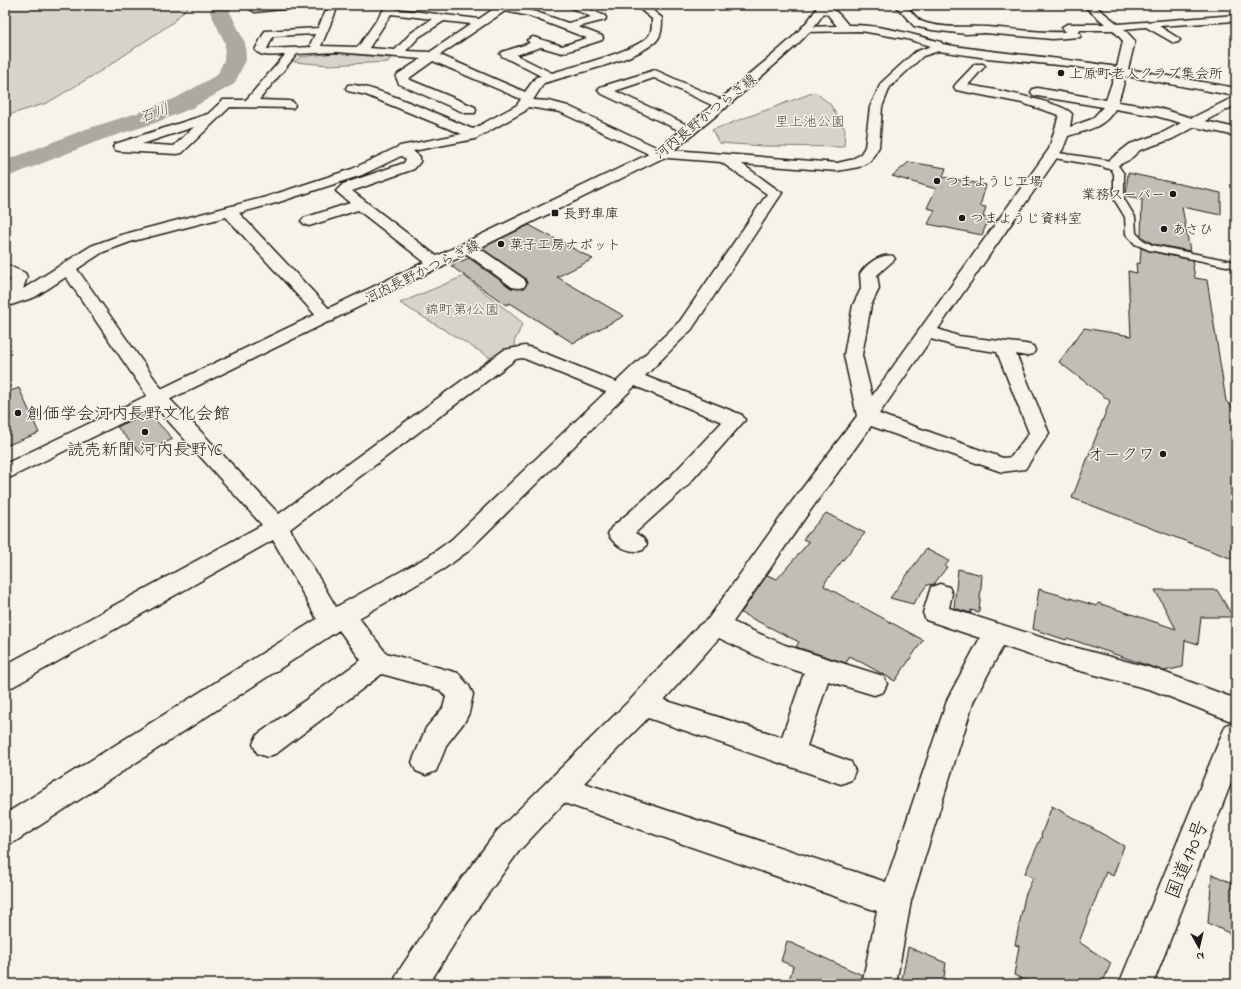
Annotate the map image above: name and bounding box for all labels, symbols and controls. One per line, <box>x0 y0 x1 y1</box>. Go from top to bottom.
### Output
place label: 上原町老人クラブ集会所 <box>1069 64 1223 85</box>
marker: 上原町老人クラブ集会所 <box>1056 68 1066 78</box>
street label: 河内長野かつらぎ線 <box>650 69 762 165</box>
water label: 石川 <box>137 99 172 129</box>
park label: 里上池公園 <box>775 112 845 133</box>
place label: つまようじ工場 <box>945 172 1043 193</box>
marker: つまようじ工場 <box>932 176 942 186</box>
place label: 業務スーパー <box>1082 185 1165 206</box>
marker: 業務スーパー <box>1168 189 1178 199</box>
place label: 長野車庫 <box>563 204 619 225</box>
marker: 長野車庫 <box>550 208 560 218</box>
place label: つまようじ資料室 <box>970 209 1082 230</box>
marker: つまようじ資料室 <box>957 213 967 223</box>
place label: あさひ <box>1172 220 1213 241</box>
marker: あさひ <box>1159 224 1169 234</box>
street label: 河内長野かつらぎ線 <box>361 235 484 309</box>
place label: 菓子工房ナボット <box>509 235 621 256</box>
marker: 菓子工房ナボット <box>496 239 506 249</box>
park label: 錦町第1公園 <box>425 300 499 321</box>
place label: 創価学会河内長野文化会館 <box>26 402 230 427</box>
marker: 創価学会河内長野文化会館 <box>13 408 23 418</box>
marker: 読売新聞 河内長野YC <box>140 427 150 437</box>
place label: 読売新聞 河内長野YC <box>67 438 223 463</box>
place label: オークワ <box>1087 443 1155 468</box>
marker: オークワ <box>1158 449 1168 459</box>
street label: 国道170号 <box>1159 816 1217 904</box>
north arrow <box>1179 927 1219 967</box>
text: N <box>1195 947 1205 964</box>

